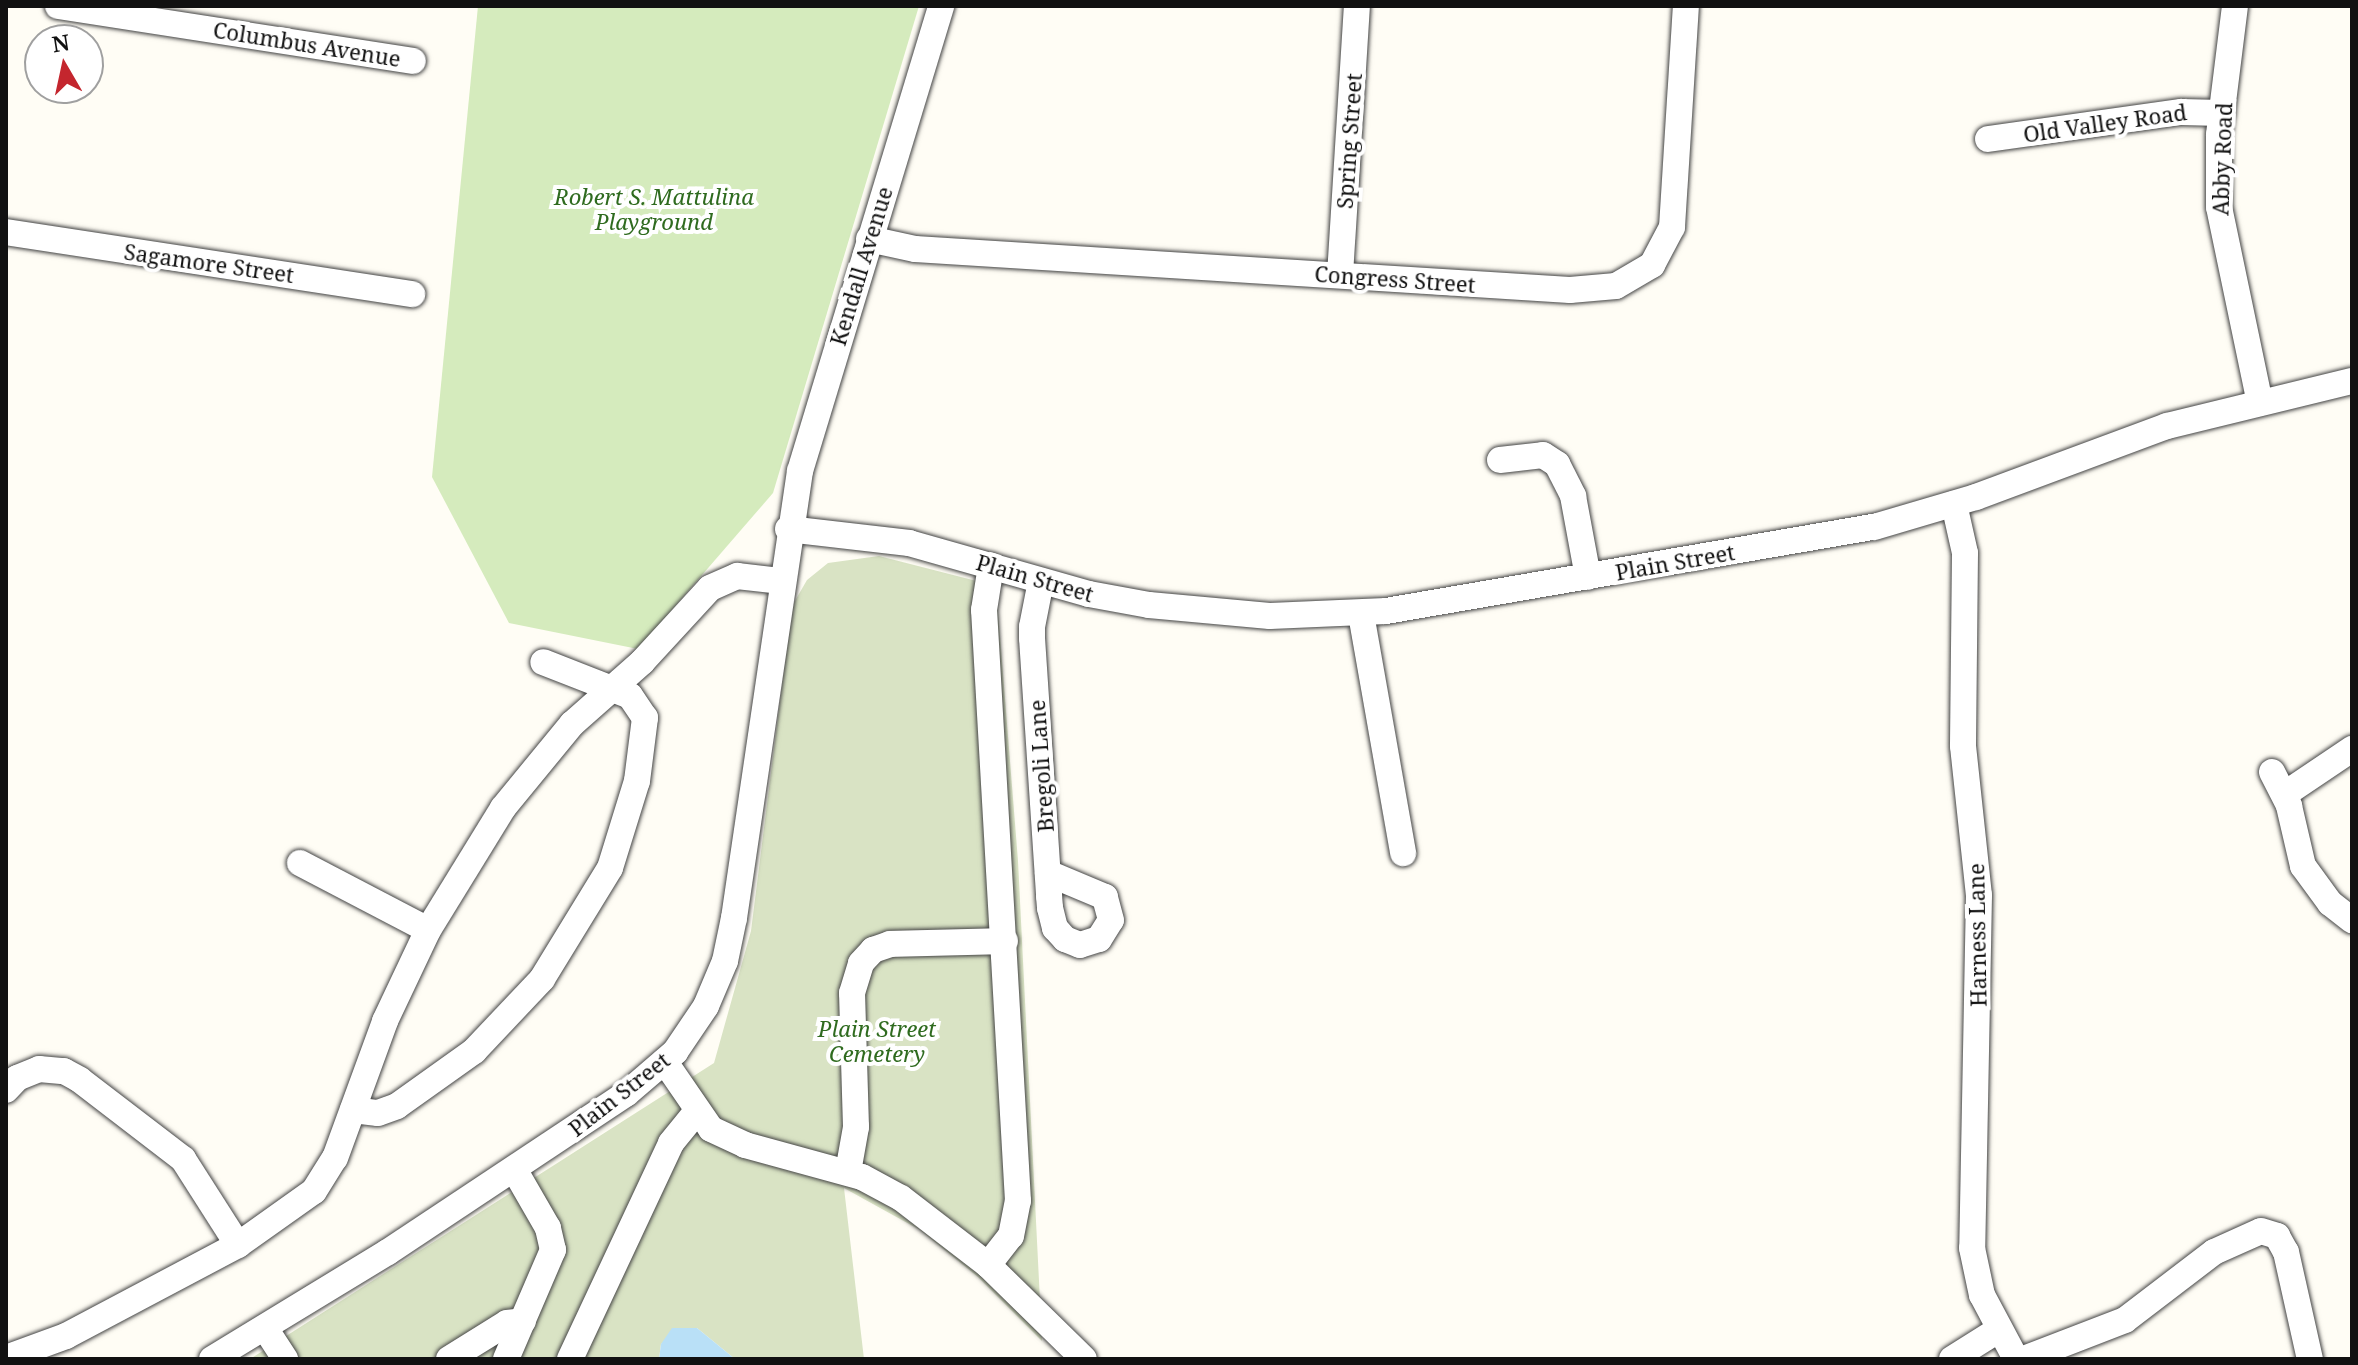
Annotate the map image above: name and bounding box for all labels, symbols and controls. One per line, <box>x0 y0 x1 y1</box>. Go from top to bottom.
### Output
street label: Columbus Avenue <box>211 16 403 72</box>
north arrow <box>24 24 104 104</box>
text: N <box>50 26 71 58</box>
street label: Spring Street <box>1331 72 1367 210</box>
street label: Old Valley Road <box>2022 98 2188 148</box>
street label: Abby Road <box>2207 102 2237 216</box>
park label: Robert S. Mattulina Playground <box>554 183 754 234</box>
street label: Kendall Avenue <box>824 183 898 349</box>
street label: Sagamore Street <box>122 238 296 288</box>
street label: Congress Street <box>1314 260 1476 298</box>
street label: Plain Street <box>1613 539 1737 585</box>
street label: Plain Street <box>973 549 1097 607</box>
street label: Bregoli Lane <box>1023 699 1059 833</box>
street label: Harness Lane <box>1963 863 1991 1007</box>
park label: Plain Street Cemetery <box>818 1015 936 1066</box>
street label: Plain Street <box>563 1046 675 1142</box>

